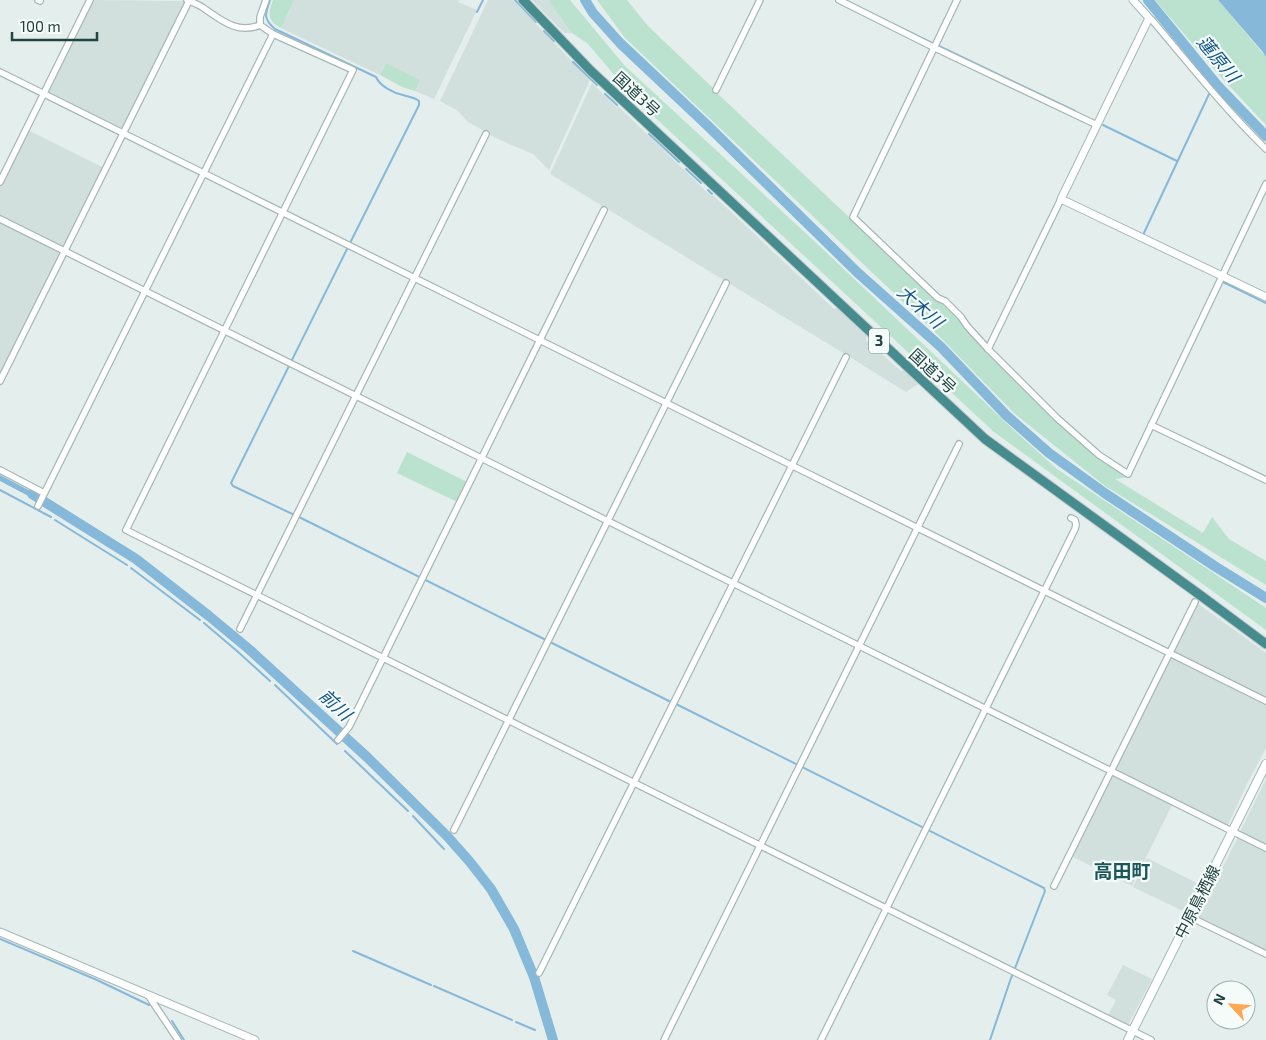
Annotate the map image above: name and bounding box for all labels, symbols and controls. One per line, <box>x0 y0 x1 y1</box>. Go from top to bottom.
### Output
scale bar <box>12 10 98 42</box>
text: 100 m <box>20 17 61 35</box>
water label: 蓮原川 <box>1193 31 1246 88</box>
street label: 国道3号 <box>610 67 665 120</box>
water label: 大木川 <box>893 280 950 334</box>
road number: 3 <box>869 328 889 354</box>
street label: 国道3号 <box>906 344 961 397</box>
water label: 前川 <box>315 684 358 726</box>
district label: 高田町 <box>1093 859 1151 882</box>
street label: 中原鳥栖線 <box>1170 862 1223 942</box>
north arrow <box>1206 980 1256 1030</box>
text: N <box>1209 991 1229 1007</box>

